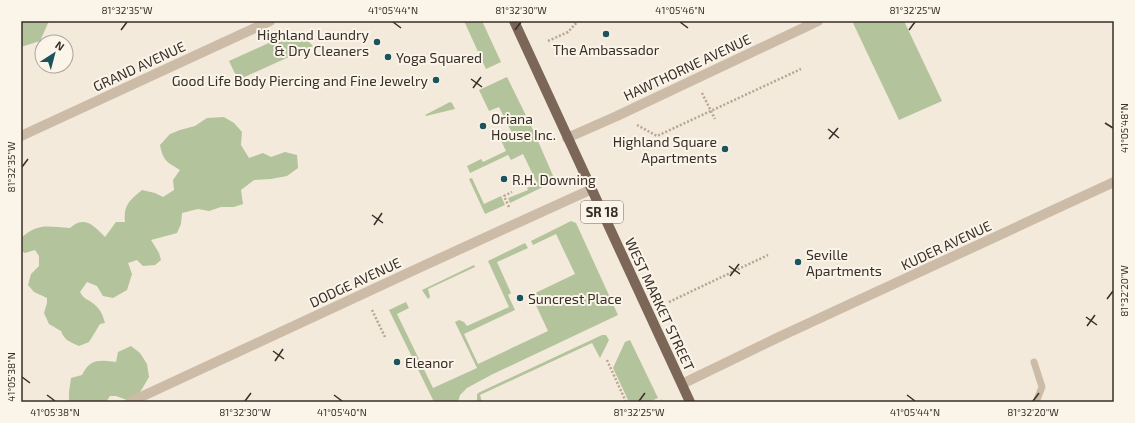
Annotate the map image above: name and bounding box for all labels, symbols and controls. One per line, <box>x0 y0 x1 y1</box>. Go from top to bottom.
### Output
text: 81°32'35"W <box>102 4 153 16</box>
text: 41°05'44"N <box>368 4 418 16</box>
text: 81°32'30"W <box>495 4 547 16</box>
text: 41°05'46"N <box>655 4 705 16</box>
text: 81°32'25"W <box>890 4 941 16</box>
place label: Highland Laundry & Dry Cleaners <box>257 26 370 59</box>
marker: The Ambassador <box>601 29 611 39</box>
street label: HAWTHORNE AVENUE <box>621 30 754 104</box>
north arrow <box>34 34 74 74</box>
street label: GRAND AVENUE <box>90 37 188 95</box>
marker: Highland Laundry & Dry Cleaners <box>372 37 382 47</box>
text: N <box>53 38 67 53</box>
place label: The Ambassador <box>553 41 660 58</box>
place label: Yoga Squared <box>396 49 482 66</box>
marker: Yoga Squared <box>383 52 393 62</box>
place label: Good Life Body Piercing and Fine Jewelry <box>172 72 429 89</box>
marker: Good Life Body Piercing and Fine Jewelry <box>431 75 441 85</box>
text: 41°05'48"N <box>1118 103 1130 153</box>
place label: Oriana House Inc. <box>491 110 556 143</box>
marker: Oriana House Inc. <box>478 121 488 131</box>
place label: Highland Square Apartments <box>613 133 717 166</box>
text: 81°32'35"W <box>5 141 17 192</box>
marker: Highland Square Apartments <box>720 144 730 154</box>
place label: R.H. Downing <box>512 171 596 188</box>
marker: R.H. Downing <box>499 174 509 184</box>
road number: SR 18 <box>581 201 623 223</box>
street label: KUDER AVENUE <box>898 217 994 273</box>
street label: WEST MARKET STREET <box>622 235 698 373</box>
place label: Seville Apartments <box>806 246 882 279</box>
street label: DODGE AVENUE <box>307 253 404 311</box>
marker: Seville Apartments <box>793 257 803 267</box>
text: 81°32'20"W <box>1118 265 1130 317</box>
place label: Suncrest Place <box>528 290 622 307</box>
marker: Suncrest Place <box>515 293 525 303</box>
text: 41°05'38"N <box>5 352 17 402</box>
place label: Eleanor <box>405 354 454 371</box>
marker: Eleanor <box>392 357 402 367</box>
text: 41°05'38"N <box>30 406 80 418</box>
text: 81°32'30"W <box>219 406 271 418</box>
text: 41°05'40"N <box>317 406 367 418</box>
text: 81°32'25"W <box>614 406 665 418</box>
text: 41°05'44"N <box>890 406 940 418</box>
text: 81°32'20"W <box>1007 406 1059 418</box>

